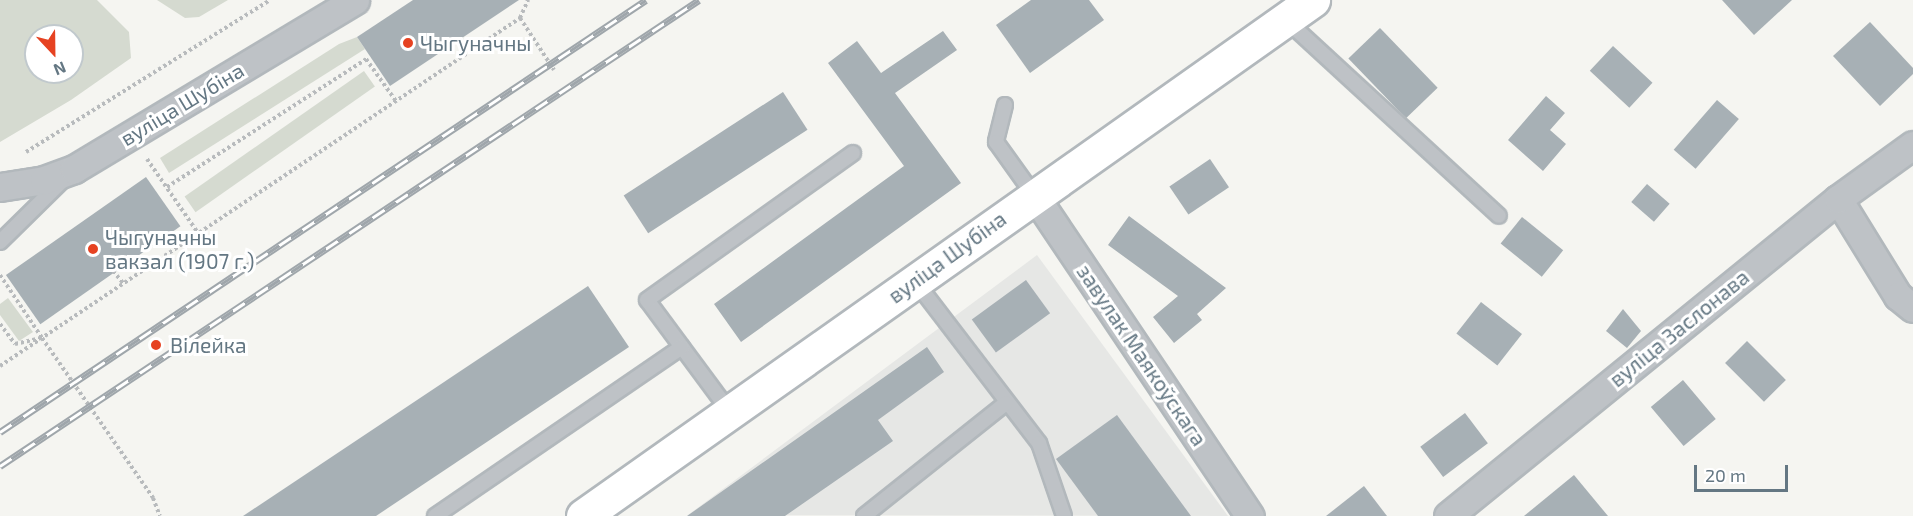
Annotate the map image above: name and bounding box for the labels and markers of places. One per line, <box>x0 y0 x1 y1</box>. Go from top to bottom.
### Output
place label: Чыгуначны <box>420 30 531 56</box>
marker: Чыгуначны <box>401 36 415 50</box>
place label: Чыгуначны вакзал (1907 г.) <box>105 224 255 274</box>
marker: Чыгуначны вакзал (1907 г.) <box>86 242 100 256</box>
place label: Вілейка <box>170 332 247 358</box>
marker: Вілейка <box>147 336 165 354</box>

